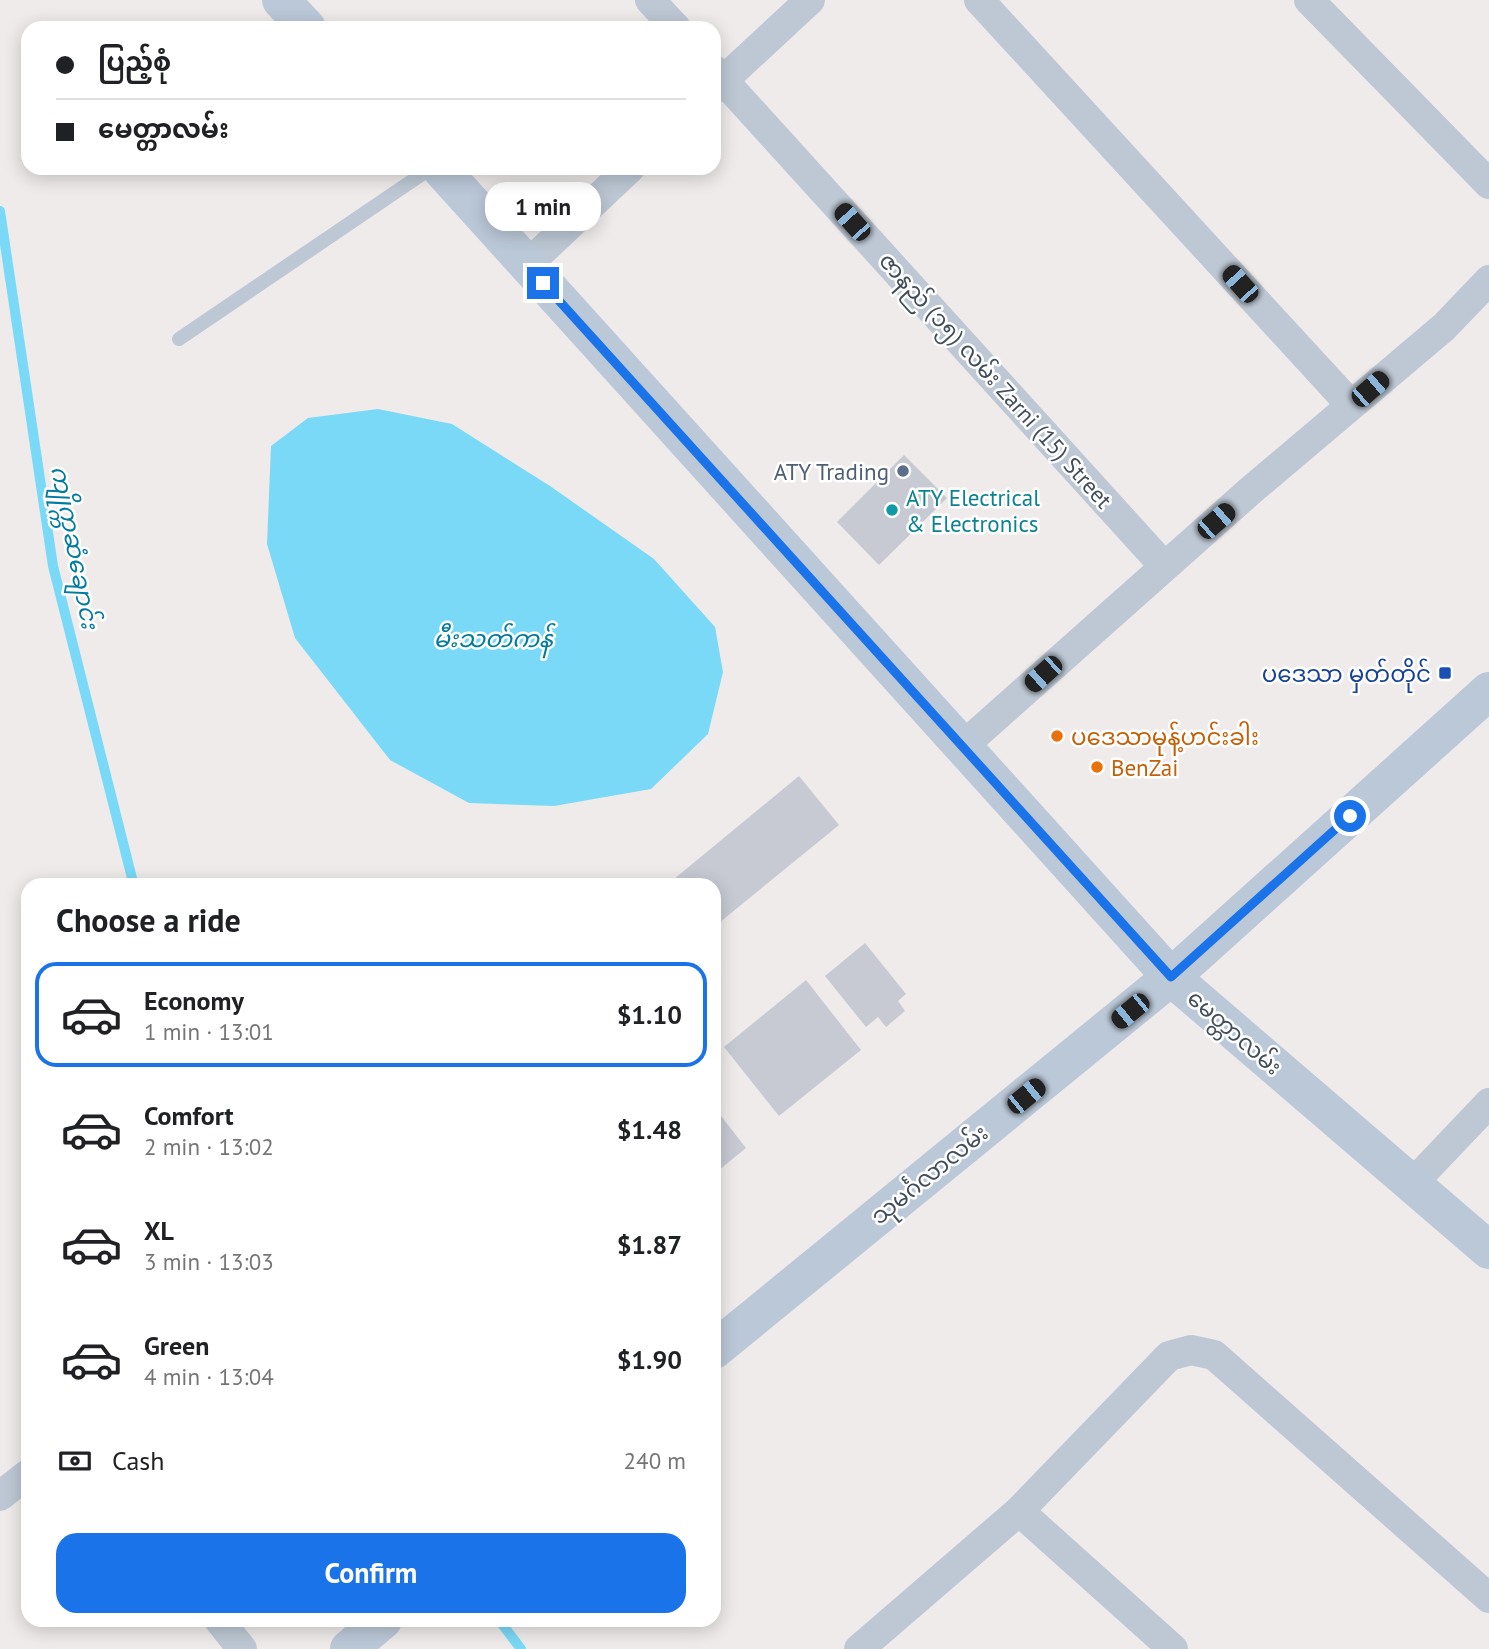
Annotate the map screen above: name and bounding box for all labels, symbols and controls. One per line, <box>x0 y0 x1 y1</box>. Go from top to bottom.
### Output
text: ပြည့်စုံ <box>98 45 171 78</box>
text: မေတ္တာလမ်း <box>98 112 229 145</box>
callout: 1 min <box>485 182 601 230</box>
text: 1 min <box>515 192 571 221</box>
car <box>831 199 874 245</box>
street label: ဇာနည် (၁၅) လမ်း Zarni (15) Street <box>870 245 1120 517</box>
car <box>1219 261 1262 307</box>
route end <box>527 267 559 299</box>
car <box>1348 367 1393 411</box>
place label: ATY Trading <box>774 457 889 486</box>
water label: ကျိုက္ကဆံချောင်း <box>39 463 107 634</box>
marker: ATY Trading <box>895 463 911 479</box>
place label: ATY Electrical & Electronics <box>906 483 1040 538</box>
car <box>1194 499 1239 543</box>
marker: ATY Electrical & Electronics <box>884 502 900 518</box>
water label: မီးသတ်ကန် <box>433 622 556 659</box>
car <box>1021 652 1066 696</box>
place label: ပဒေသာ မှတ်တိုင် <box>1262 658 1431 693</box>
marker: ပဒေသာ မှတ်တိုင် <box>1437 665 1453 681</box>
place label: ပဒေသာမုန့်ဟင်းခါး <box>1071 721 1259 756</box>
marker: ပဒေသာမုန့်ဟင်းခါး <box>1049 728 1065 744</box>
place label: BenZai <box>1111 753 1178 782</box>
marker: BenZai <box>1089 759 1105 775</box>
route start <box>1334 800 1366 832</box>
text: Choose a ride <box>56 899 241 941</box>
street label: မေတ္တာလမ်း <box>1179 982 1289 1085</box>
icon: car <box>60 983 123 1046</box>
text: Economy <box>144 984 244 1017</box>
car <box>1108 990 1153 1032</box>
text: $1.10 <box>617 998 682 1031</box>
text: 1 min · 13:01 <box>144 1017 274 1046</box>
car <box>1004 1075 1049 1117</box>
icon: car <box>60 1098 123 1161</box>
text: Comfort <box>144 1099 234 1132</box>
text: $1.48 <box>617 1113 682 1146</box>
street label: သုမင်္ဂလာလမ်း <box>864 1117 997 1234</box>
text: 2 min · 13:02 <box>144 1132 274 1161</box>
icon: car <box>60 1213 123 1276</box>
text: XL <box>144 1214 174 1247</box>
text: $1.87 <box>617 1228 682 1261</box>
text: 3 min · 13:03 <box>144 1247 274 1276</box>
icon: car <box>60 1328 123 1391</box>
text: Green <box>144 1329 209 1362</box>
text: $1.90 <box>617 1343 682 1376</box>
text: 4 min · 13:04 <box>144 1362 274 1391</box>
icon: cash <box>56 1442 94 1480</box>
text: Cash <box>112 1444 164 1477</box>
text: 240 m <box>624 1446 686 1475</box>
button: Confirm <box>56 1533 686 1613</box>

